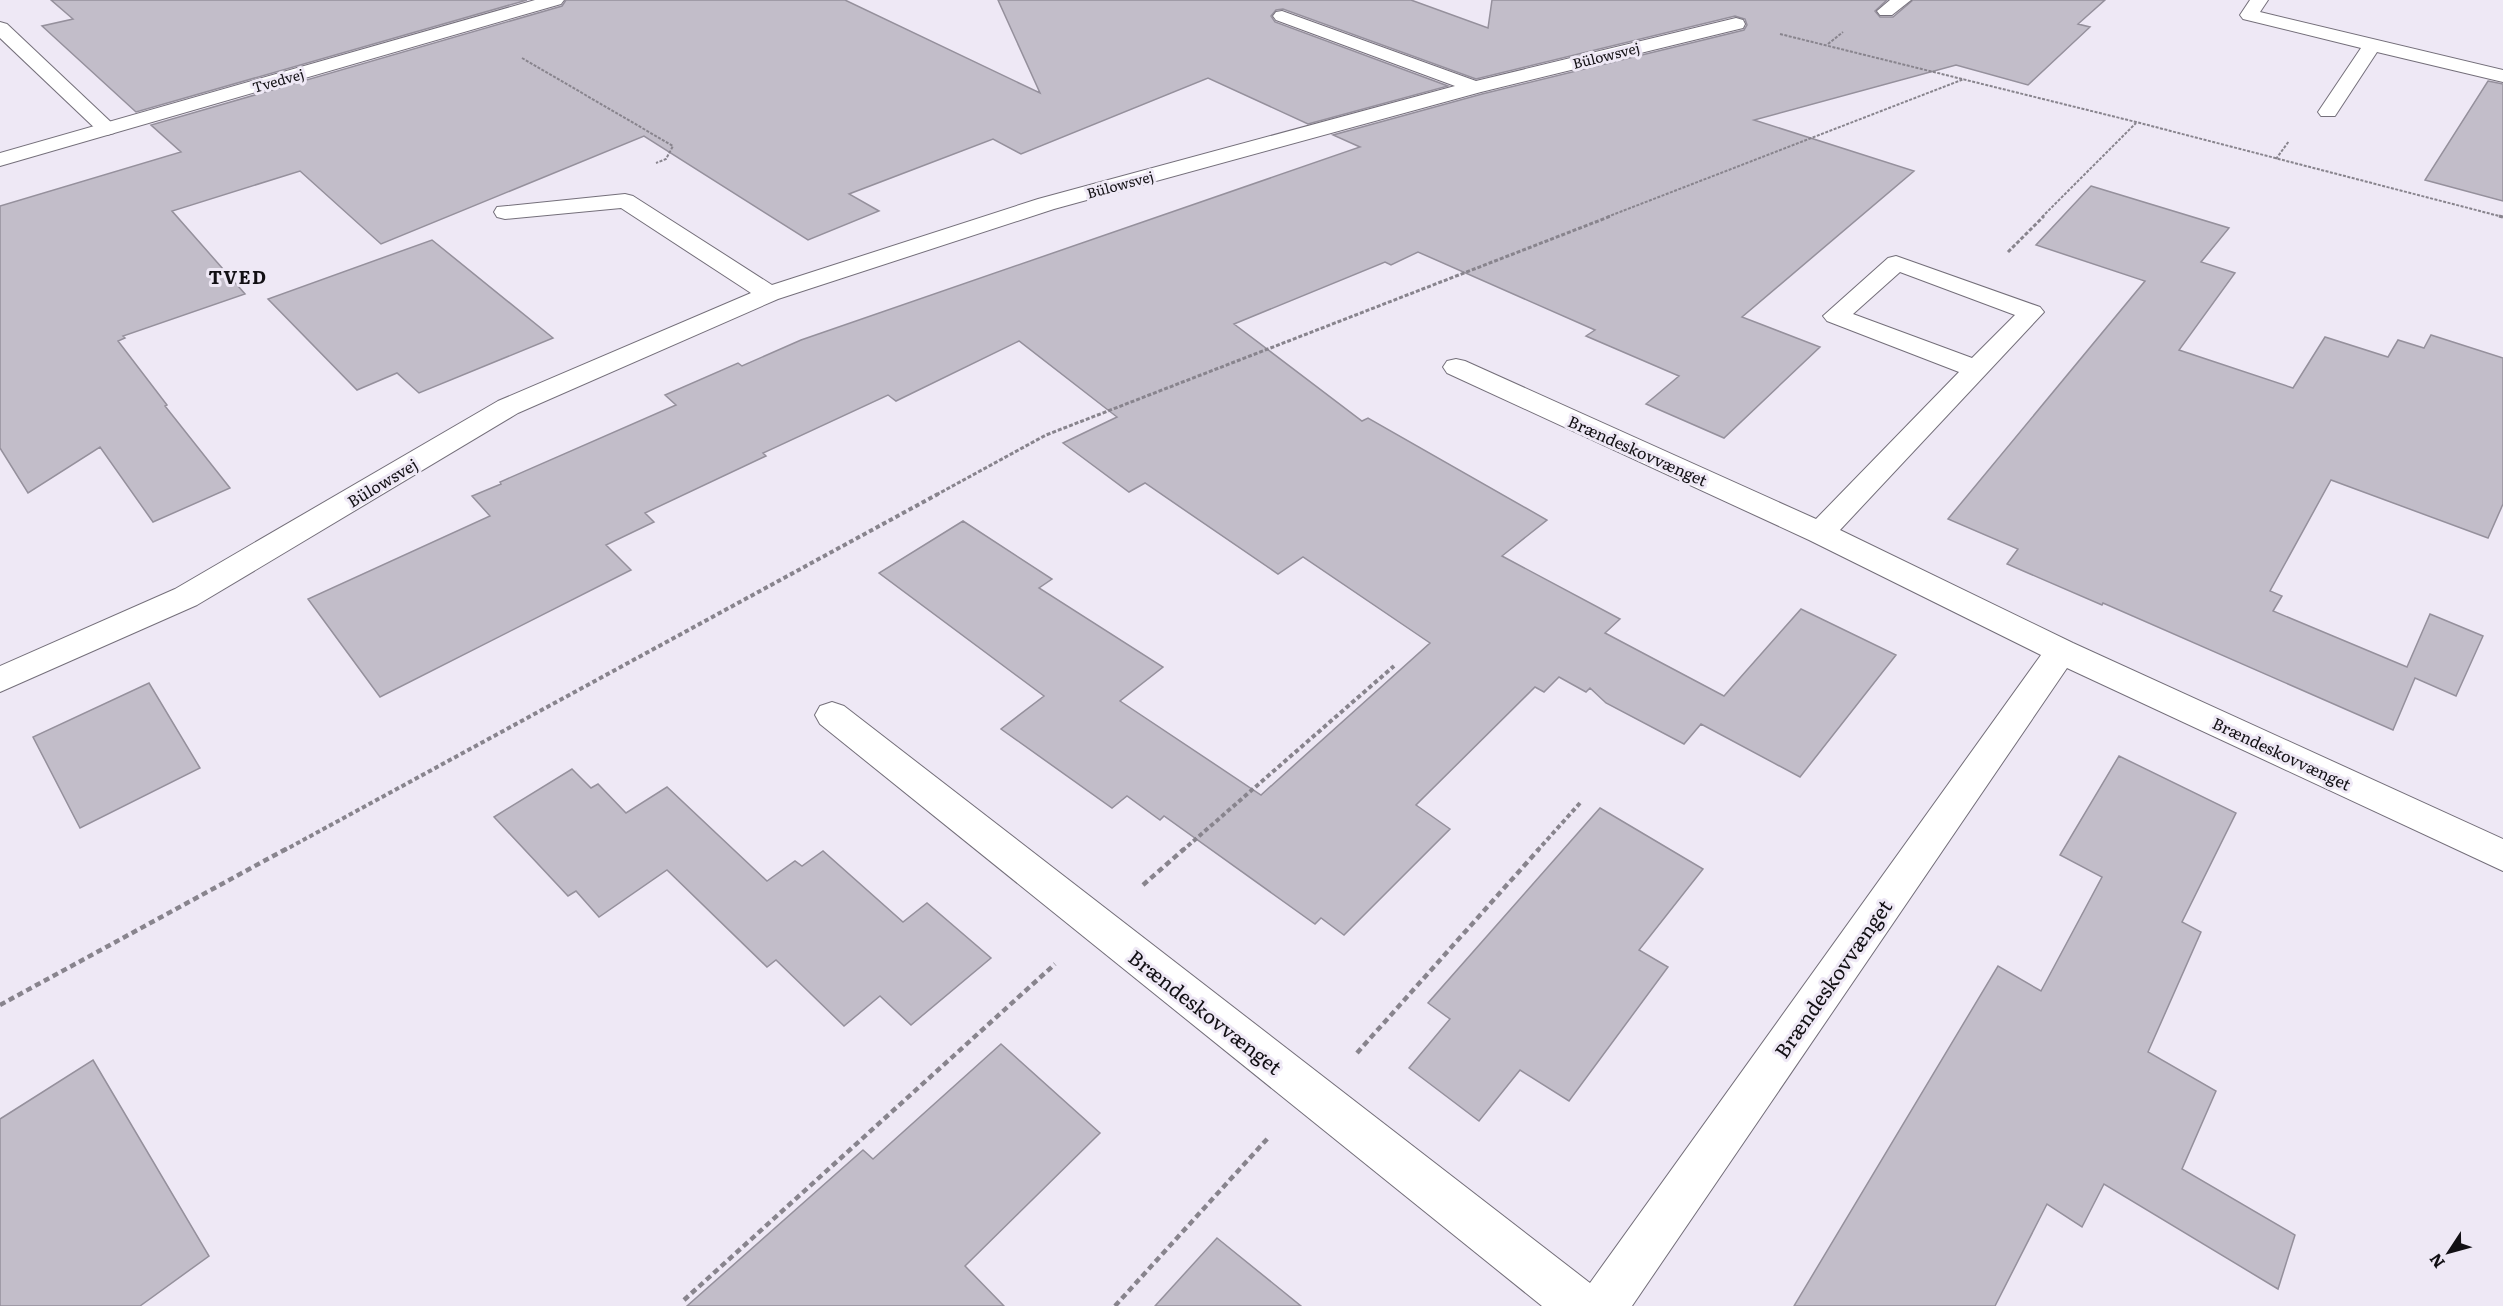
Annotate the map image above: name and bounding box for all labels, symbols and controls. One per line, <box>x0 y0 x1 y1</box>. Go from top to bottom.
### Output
street label: Bülowsvej <box>1570 37 1642 73</box>
street label: Tvedvej <box>250 63 306 97</box>
street label: Bülowsvej <box>1084 165 1156 203</box>
district label: TVED <box>208 263 268 290</box>
street label: Brændeskovvænget <box>1565 409 1712 492</box>
street label: Bülowsvej <box>342 452 422 512</box>
street label: Brændeskovvænget <box>2209 710 2356 796</box>
street label: Brændeskovvænget <box>1766 893 1898 1063</box>
street label: Brændeskovvænget <box>1123 941 1289 1081</box>
north arrow <box>2419 1222 2479 1282</box>
text: N <box>2422 1249 2450 1274</box>

